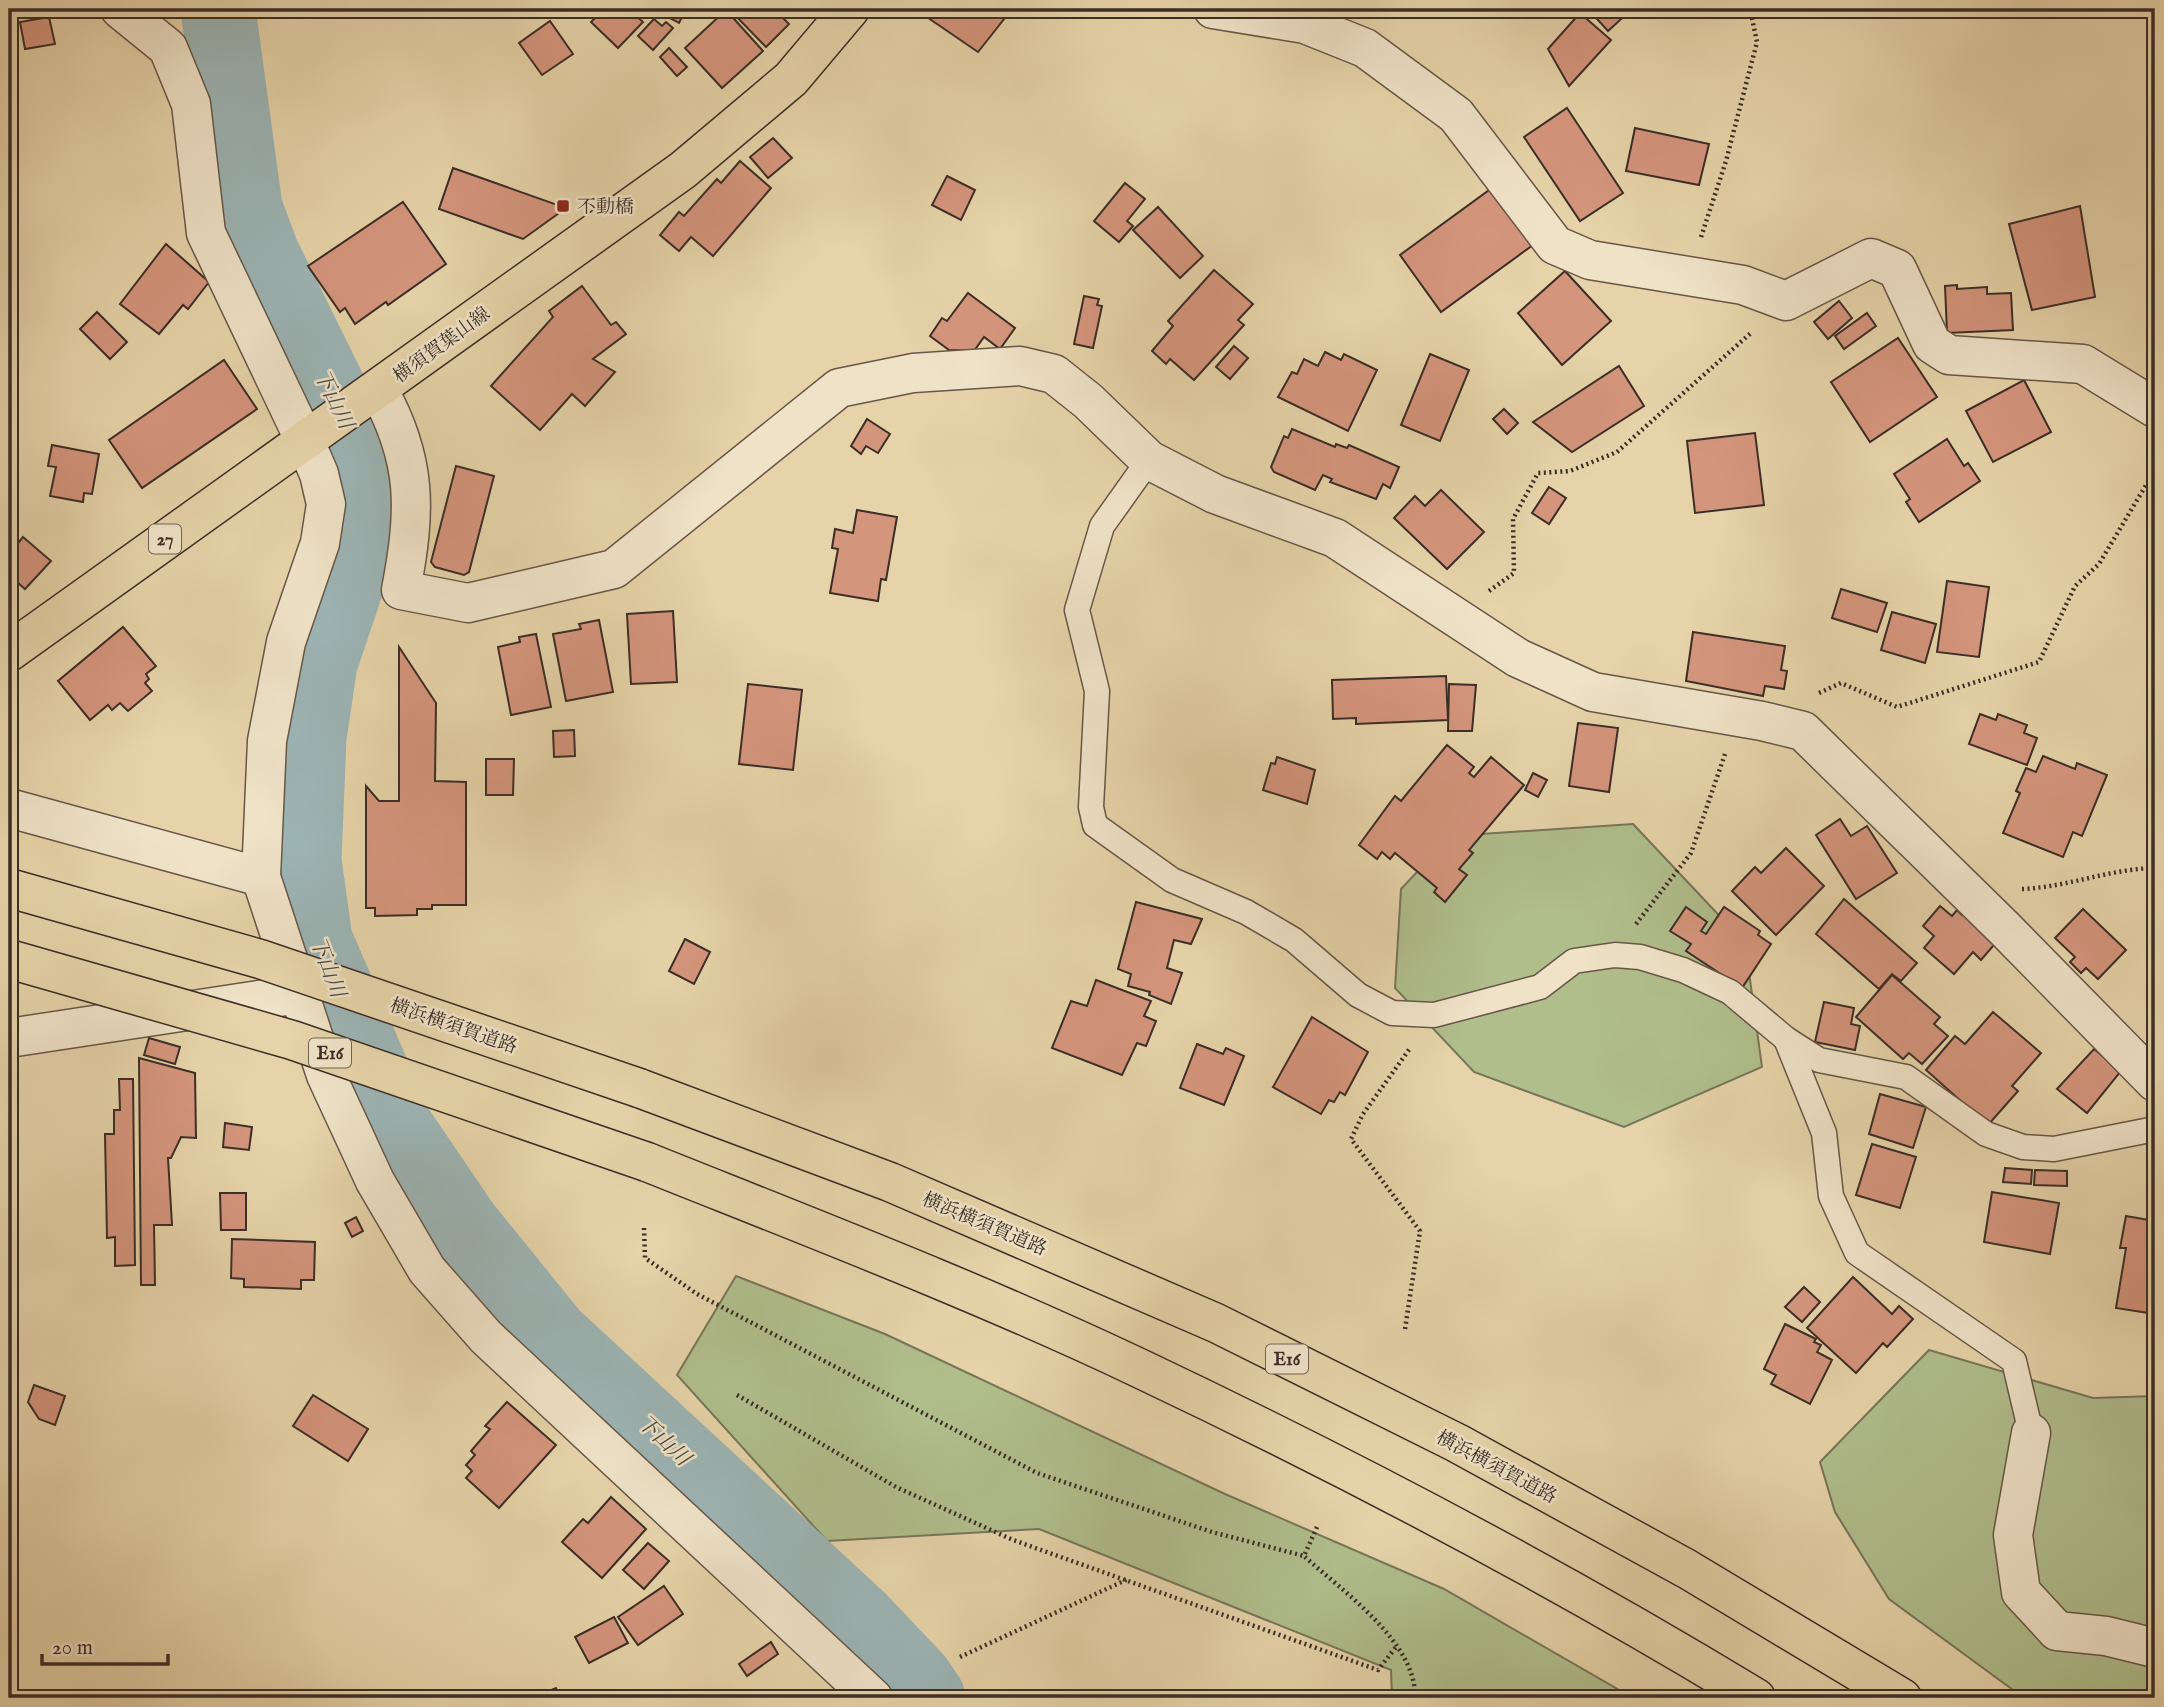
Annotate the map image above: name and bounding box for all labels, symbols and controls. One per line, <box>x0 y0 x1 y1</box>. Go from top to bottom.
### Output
place label: 不動橋 <box>577 196 634 220</box>
marker: 不動橋 <box>555 198 571 214</box>
street label: 横須賀葉山線 <box>389 302 495 389</box>
water label: 下山川 <box>307 365 359 436</box>
road number: 27 <box>149 524 181 554</box>
water label: 下山川 <box>303 933 351 1004</box>
street label: 横浜横須賀道路 <box>387 994 520 1060</box>
road number: E16 <box>309 1038 351 1068</box>
street label: 横浜横須賀道路 <box>918 1188 1050 1262</box>
road number: E16 <box>1266 1344 1308 1374</box>
water label: 下山川 <box>631 1410 697 1474</box>
street label: 横浜横須賀道路 <box>1432 1426 1560 1510</box>
scale bar <box>42 1623 168 1667</box>
text: 20 m <box>52 1635 93 1662</box>

